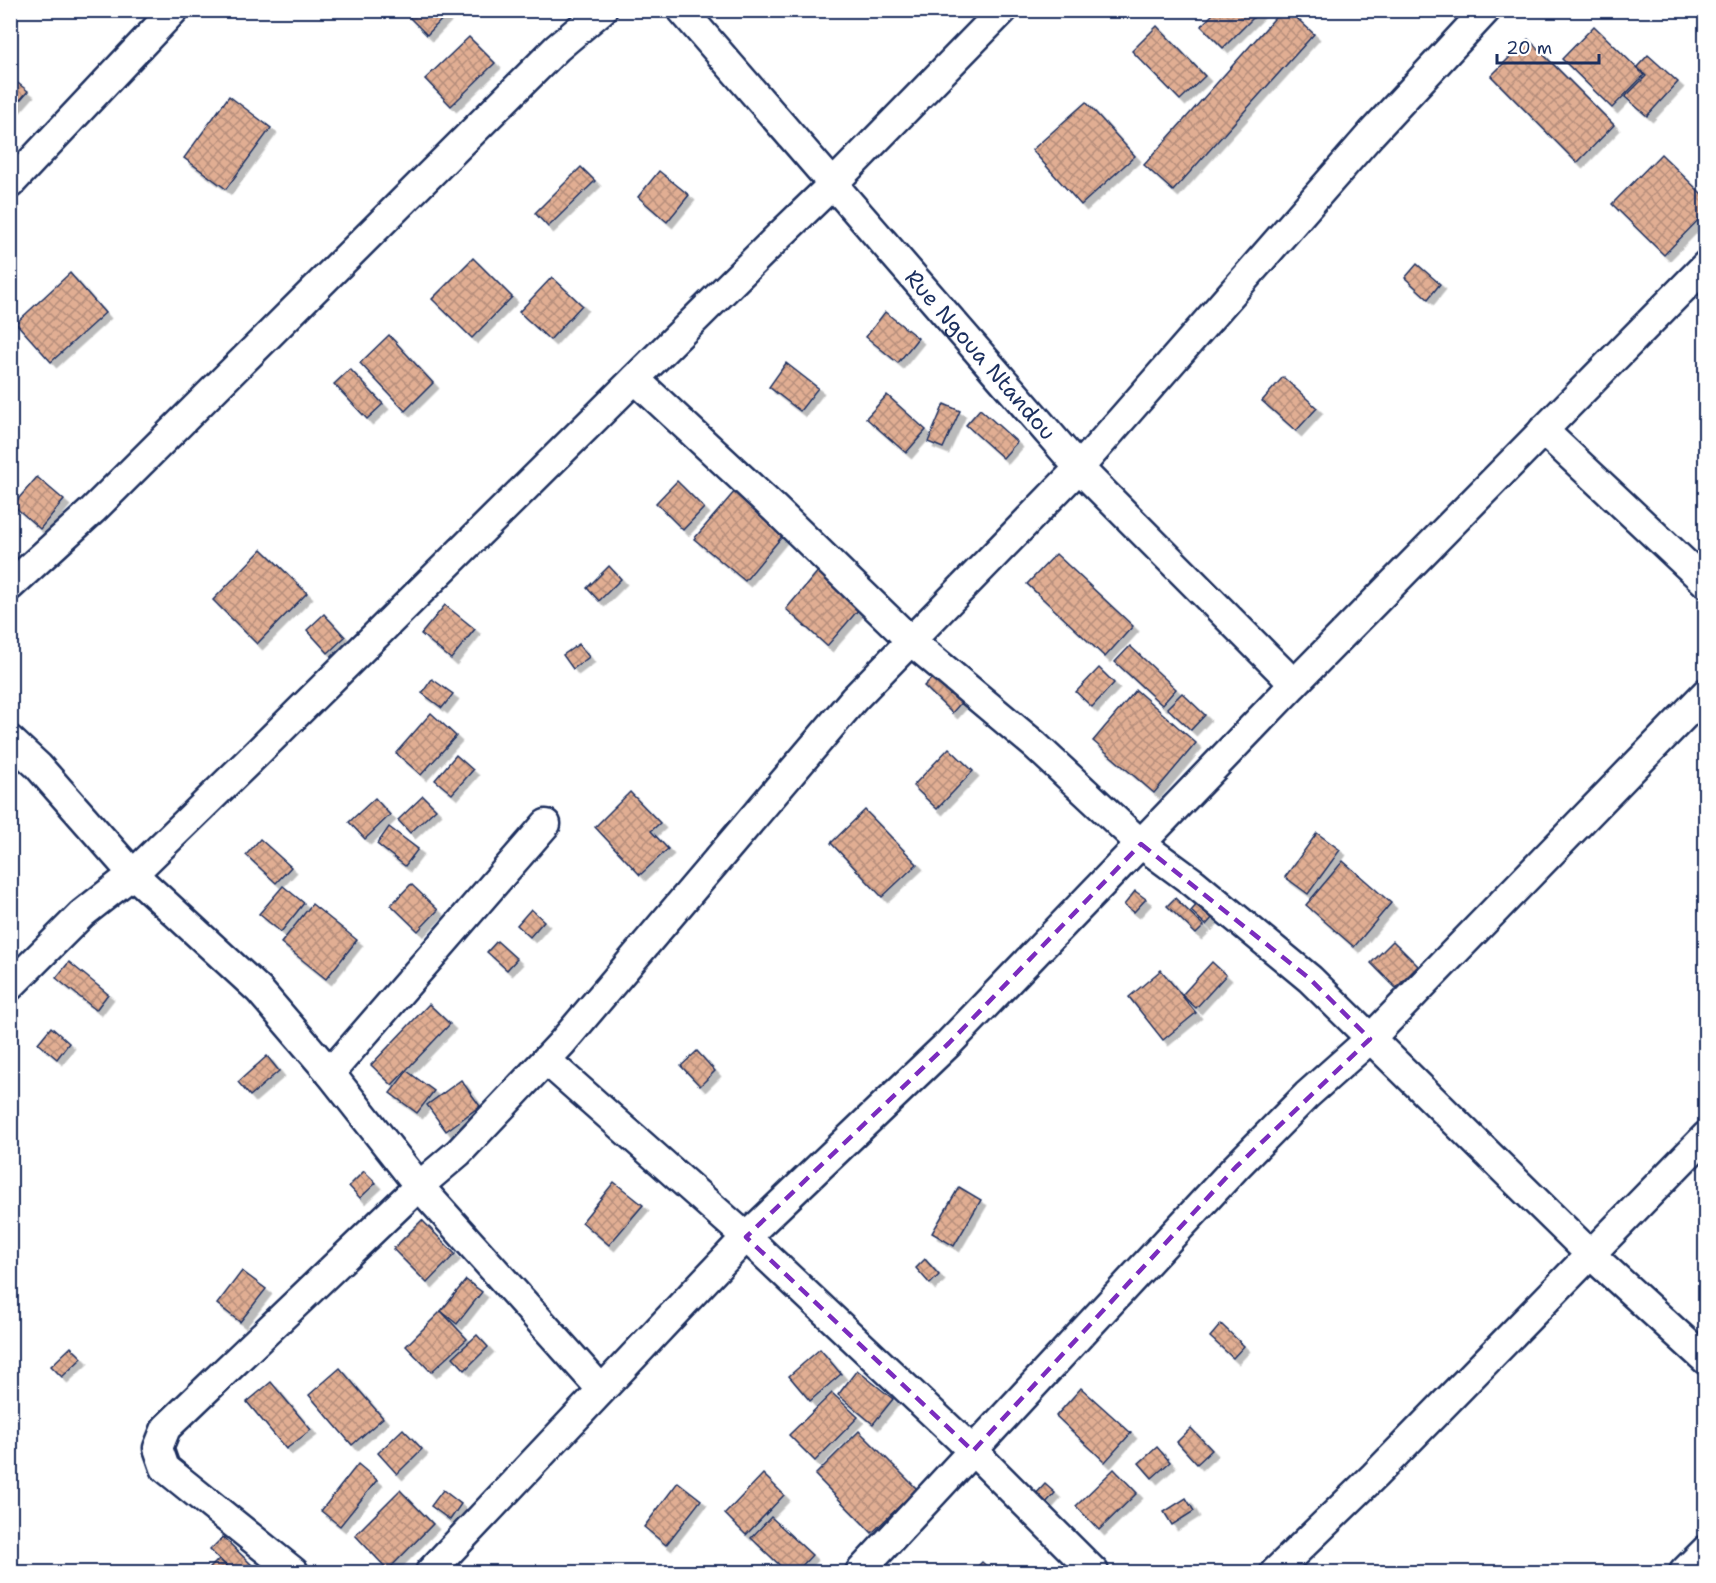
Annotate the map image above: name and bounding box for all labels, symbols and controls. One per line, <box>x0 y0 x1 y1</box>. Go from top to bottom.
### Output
scale bar <box>1497 27 1599 65</box>
text: 20 m <box>1506 36 1552 60</box>
street label: Rue Ngoua Ntandou <box>898 264 1062 446</box>

